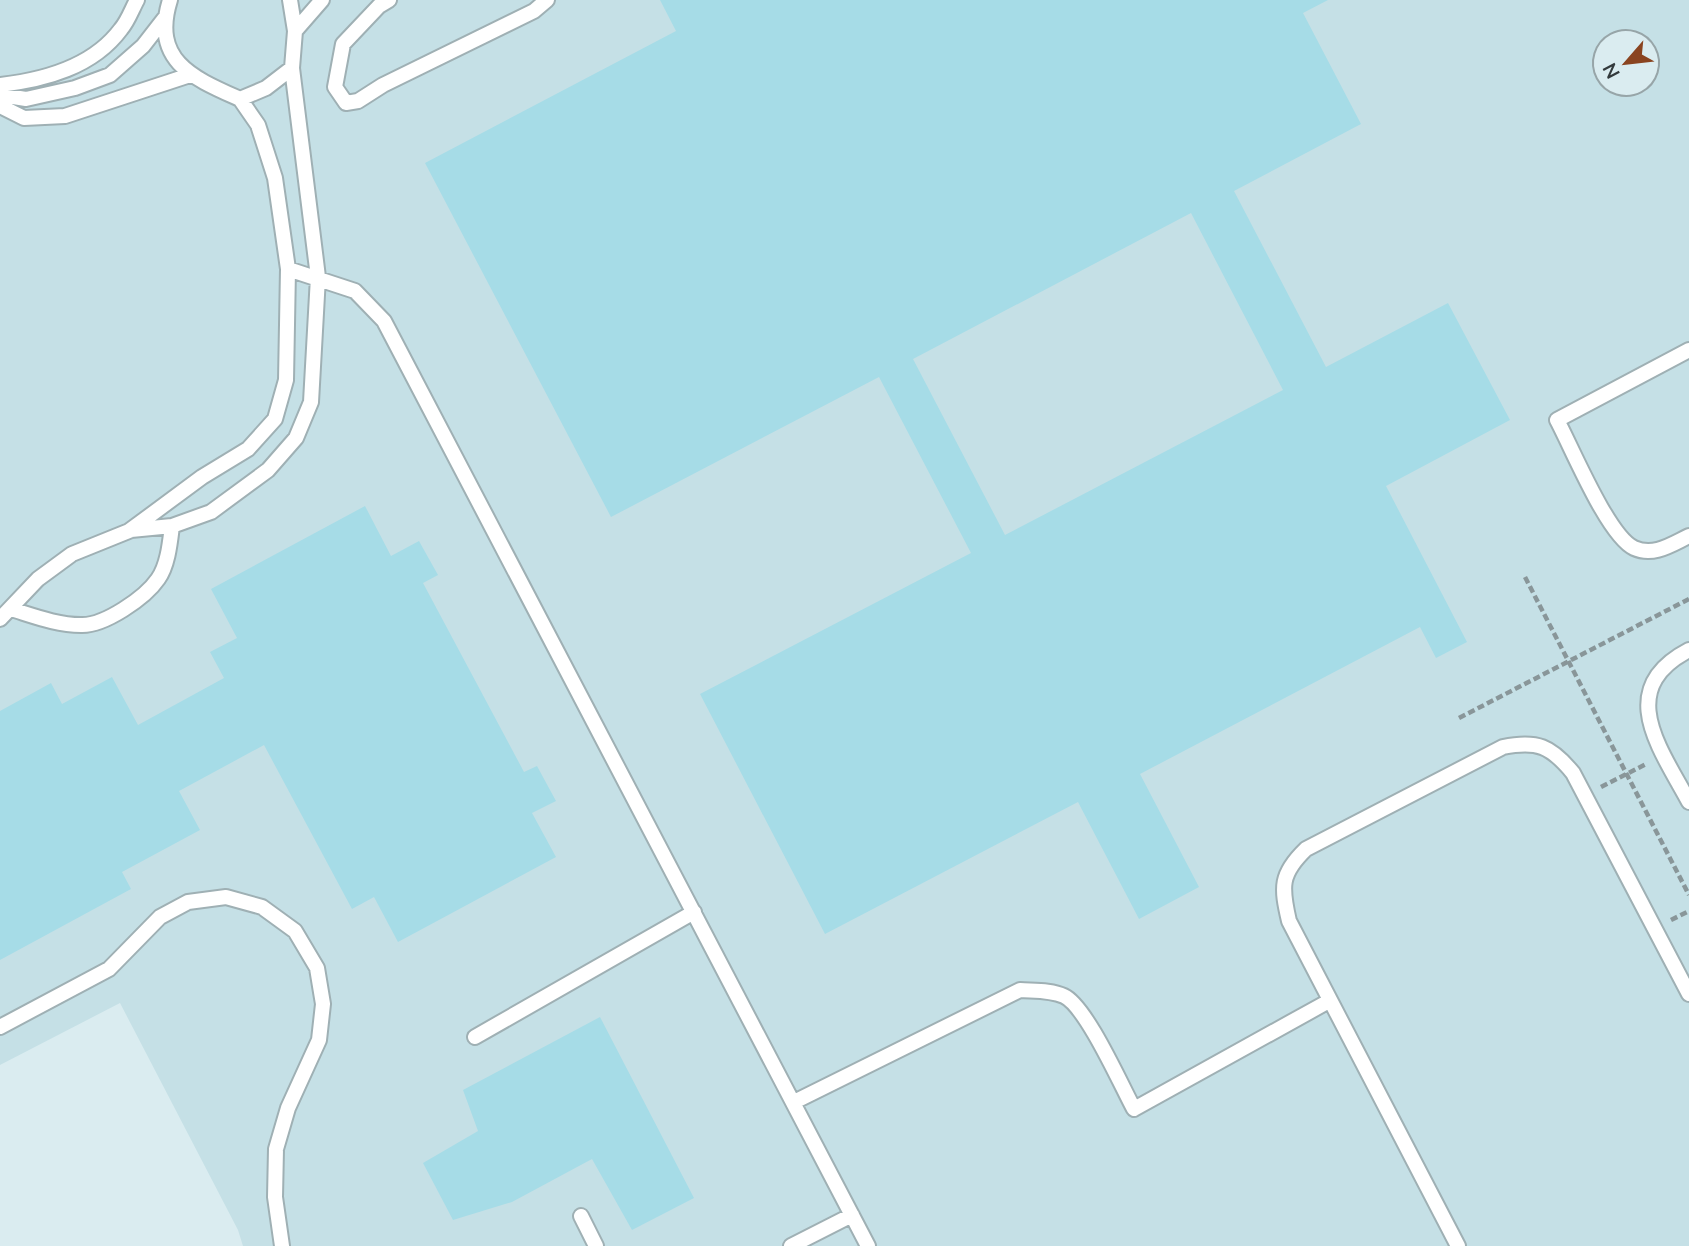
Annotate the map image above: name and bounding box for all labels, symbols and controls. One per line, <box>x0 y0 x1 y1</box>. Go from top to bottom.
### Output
north arrow <box>1591 28 1661 98</box>
text: N <box>1597 59 1625 83</box>

